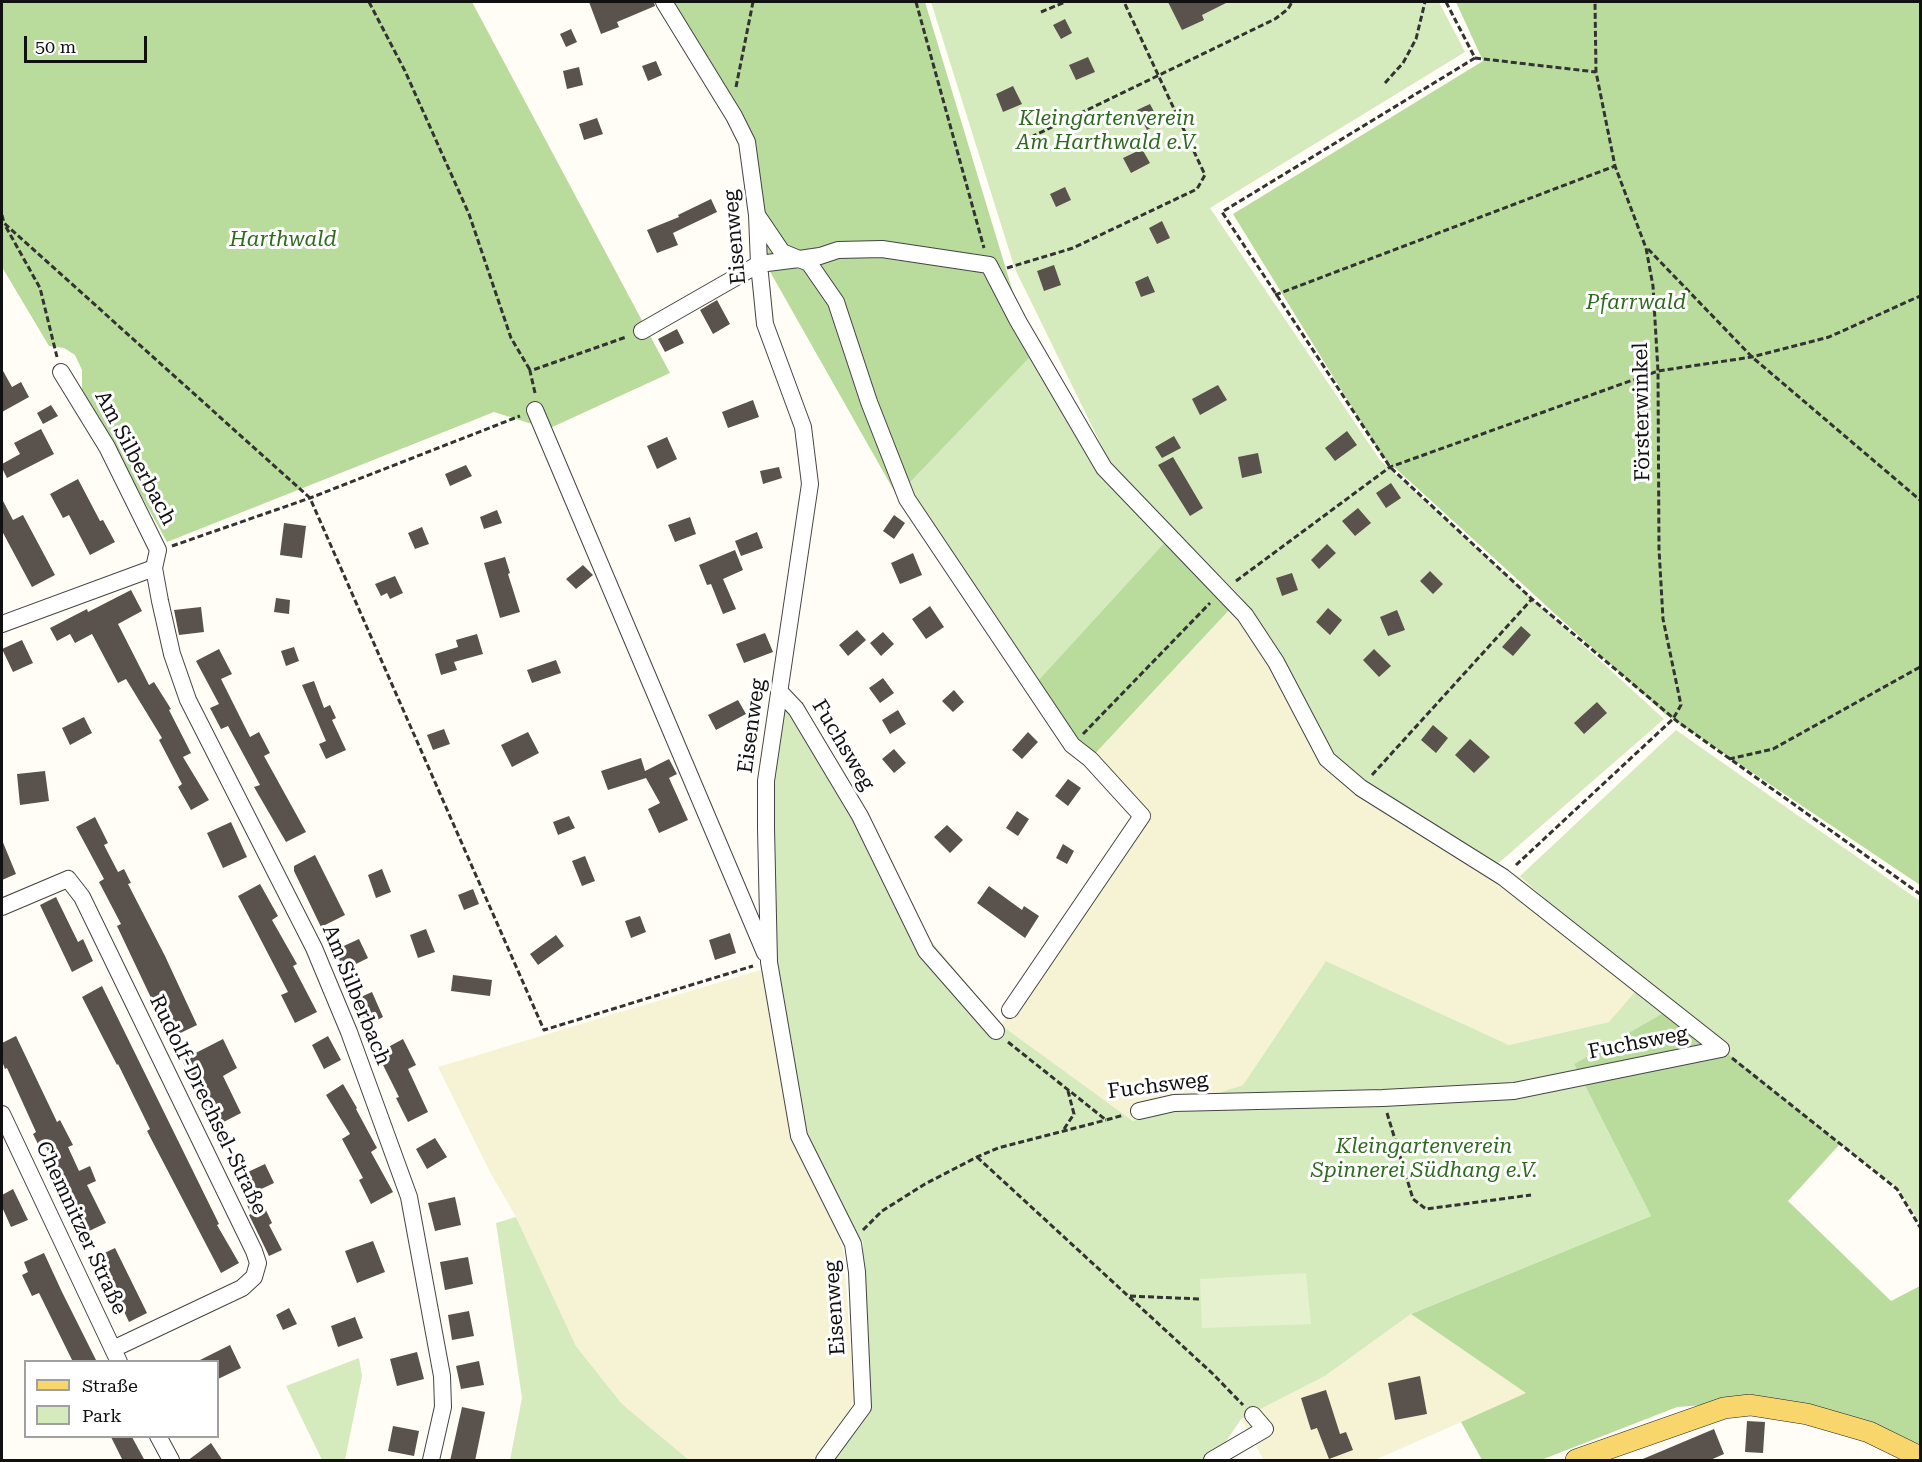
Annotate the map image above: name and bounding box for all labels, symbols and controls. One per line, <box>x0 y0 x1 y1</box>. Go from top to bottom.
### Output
scale bar <box>27 24 150 62</box>
text: 50 m <box>35 36 76 57</box>
park label: Kleingartenverein Am Harthwald e.V. <box>1016 106 1198 156</box>
street label: Eisenweg <box>718 188 752 286</box>
park label: Harthwald <box>229 227 337 253</box>
park label: Pfarrwald <box>1586 290 1686 316</box>
street label: Försterwinkel <box>1628 342 1656 482</box>
street label: Am Silberbach <box>89 386 181 530</box>
street label: Eisenweg <box>733 677 771 775</box>
street label: Fuchsweg <box>806 695 880 795</box>
street label: Am Silberbach <box>316 921 396 1069</box>
street label: Rudolf-Drechsel-Straße <box>144 991 272 1219</box>
street label: Fuchsweg <box>1586 1021 1690 1065</box>
street label: Fuchsweg <box>1106 1067 1210 1105</box>
park label: Kleingartenverein Spinnerei Südhang e.V. <box>1311 1134 1537 1184</box>
street label: Chemnitzer Straße <box>30 1137 132 1319</box>
street label: Eisenweg <box>819 1260 851 1356</box>
legend <box>24 1360 219 1438</box>
text: Straße <box>82 1375 138 1396</box>
text: Park <box>82 1405 122 1426</box>

